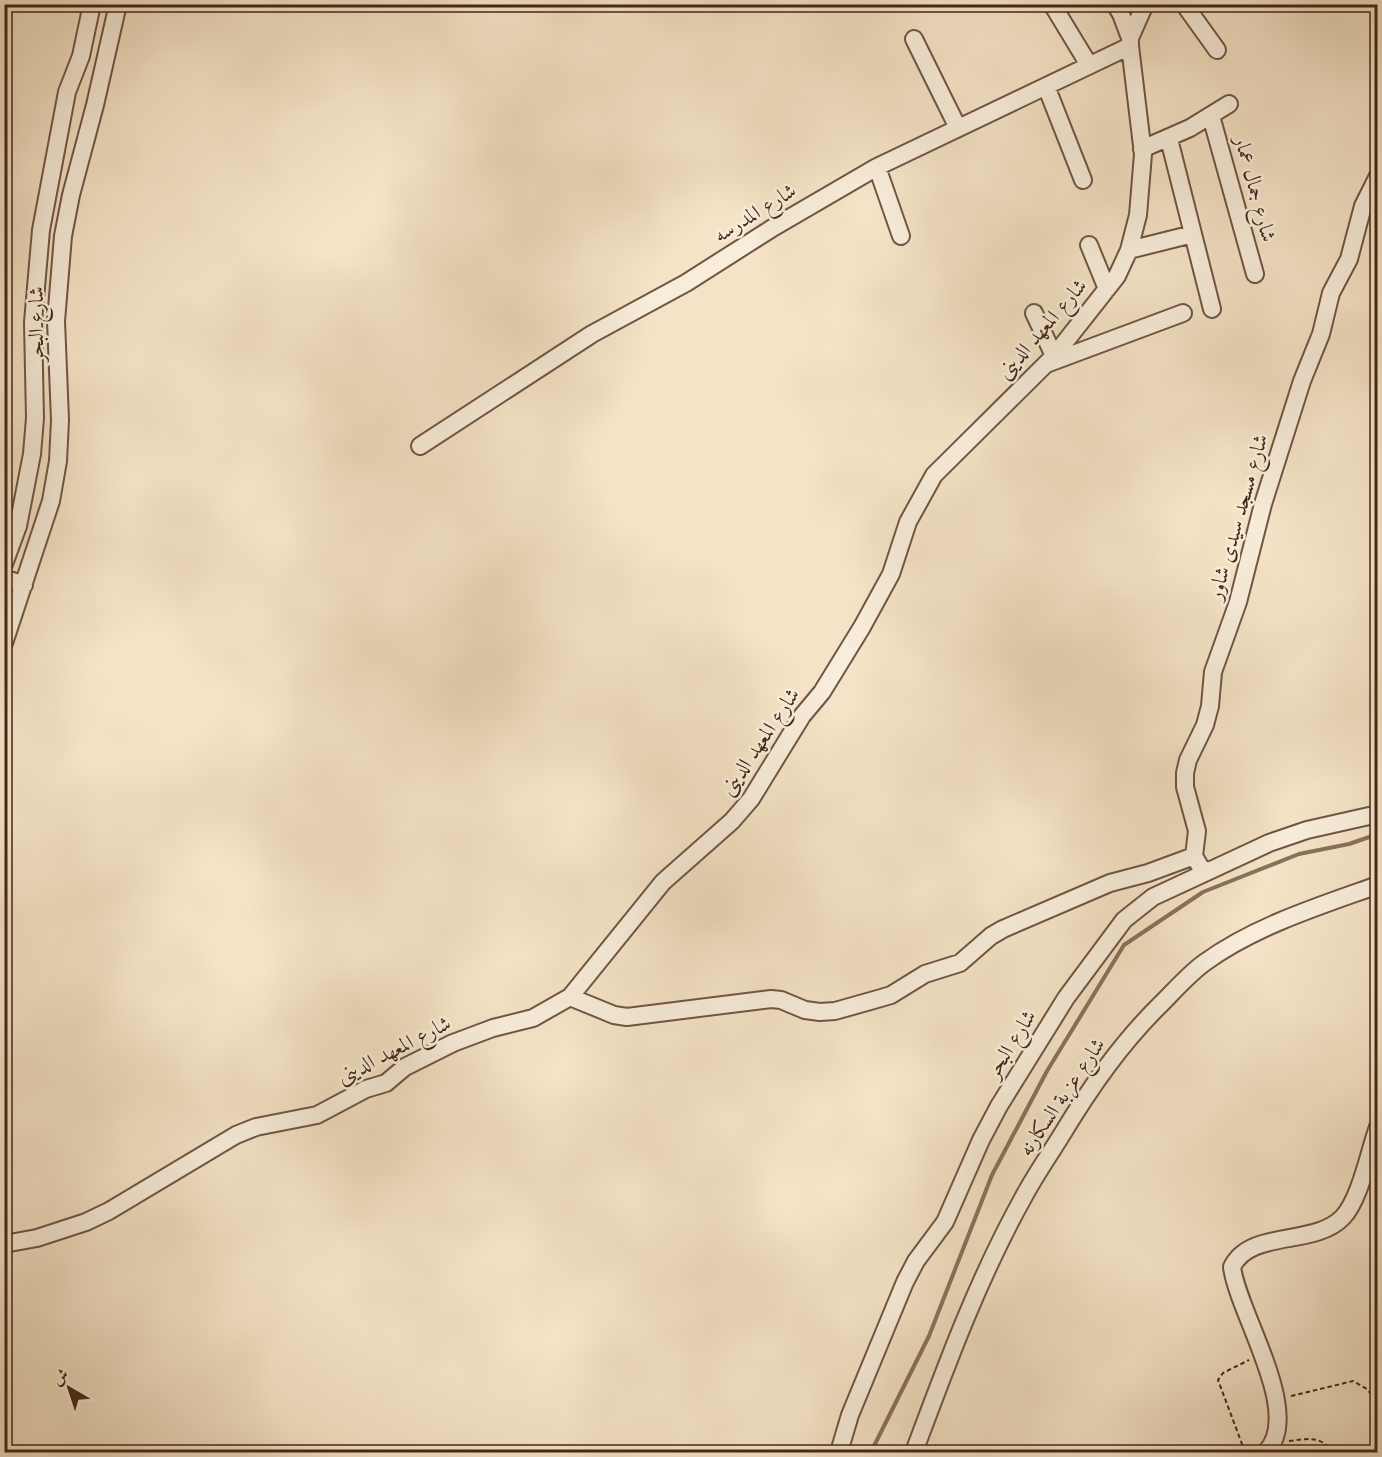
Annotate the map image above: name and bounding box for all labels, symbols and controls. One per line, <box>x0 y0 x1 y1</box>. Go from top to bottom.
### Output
street label: شارع جمال عمار <box>1224 131 1283 246</box>
street label: شارع المدرسه <box>708 176 803 252</box>
street label: شارع المعهد الدينى <box>990 272 1096 388</box>
street label: شارع البحر <box>22 286 54 364</box>
street label: شارع مسجد سيدى شاور <box>1200 431 1278 606</box>
street label: شارع المعهد الدينى <box>713 682 809 803</box>
street label: شارع البحر <box>978 1004 1046 1087</box>
street label: شارع المعهد الدينى <box>332 1009 457 1094</box>
street label: شارع عزبة السكارنه <box>1012 1032 1115 1164</box>
north arrow <box>39 1358 99 1418</box>
text: ش <box>47 1364 73 1391</box>

